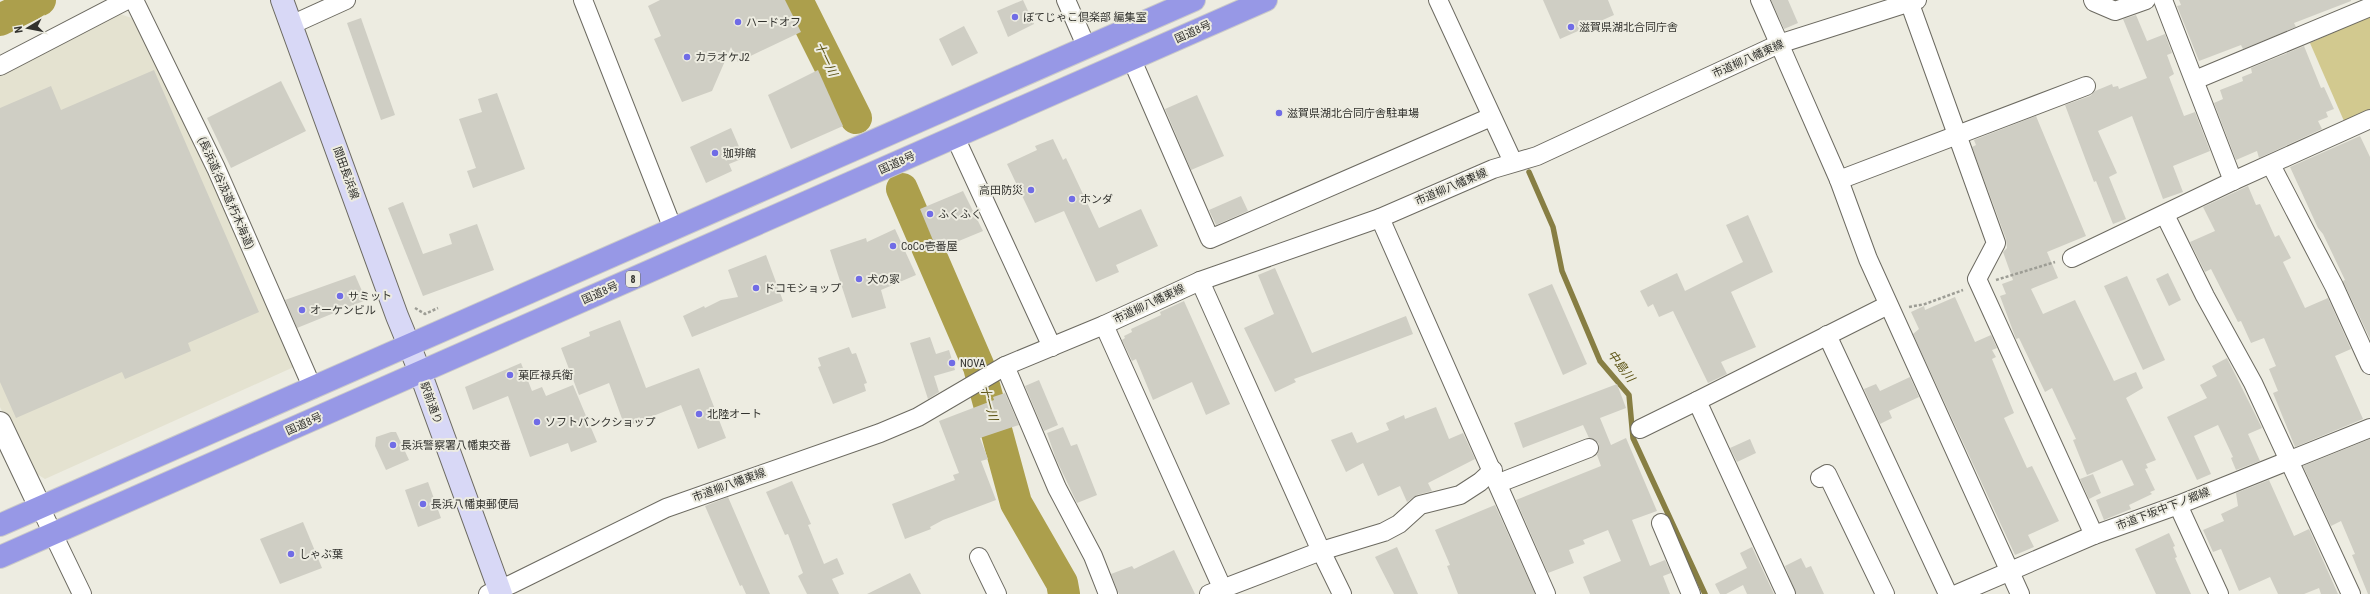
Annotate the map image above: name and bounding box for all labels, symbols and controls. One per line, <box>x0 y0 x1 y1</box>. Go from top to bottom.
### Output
north arrow <box>8 8 48 48</box>
place label: ぼてじゃこ倶楽部 編集室 <box>1023 11 1147 24</box>
marker: ぼてじゃこ倶楽部 編集室 <box>1010 12 1020 22</box>
place label: ハードオフ <box>746 16 801 29</box>
marker: ハードオフ <box>733 17 743 27</box>
street label: 国道8号 <box>1173 18 1213 46</box>
place label: 滋賀県湖北合同庁舎 <box>1579 21 1678 34</box>
marker: 滋賀県湖北合同庁舎 <box>1566 22 1576 32</box>
text: N <box>12 25 26 34</box>
street label: 市道柳八幡東線 <box>1710 37 1786 81</box>
water label: 十一川 <box>812 40 841 80</box>
place label: カラオケJ2 <box>695 51 750 64</box>
marker: カラオケJ2 <box>682 52 692 62</box>
place label: 滋賀県湖北合同庁舎駐車場 <box>1287 107 1419 120</box>
marker: 滋賀県湖北合同庁舎駐車場 <box>1274 108 1284 118</box>
street label: (長浜道;谷汲道;朽木海道) <box>195 135 257 251</box>
street label: 間田長浜線 <box>330 145 362 201</box>
place label: 珈琲館 <box>723 147 756 160</box>
marker: 珈琲館 <box>710 148 720 158</box>
street label: 国道8号 <box>877 149 917 177</box>
street label: 市道柳八幡東線 <box>1413 166 1489 208</box>
place label: 高田防災 <box>979 184 1023 197</box>
marker: 高田防災 <box>1026 185 1036 195</box>
place label: ホンダ <box>1080 193 1113 206</box>
marker: ホンダ <box>1067 194 1077 204</box>
place label: ふくふく <box>938 208 982 221</box>
marker: ふくふく <box>925 209 935 219</box>
place label: CoCo壱番屋 <box>901 240 958 253</box>
marker: CoCo壱番屋 <box>888 241 898 251</box>
road number: 8 <box>626 271 640 287</box>
place label: 犬の家 <box>867 273 900 286</box>
marker: 犬の家 <box>854 274 864 284</box>
street label: 国道8号 <box>580 279 620 307</box>
place label: ドコモショップ <box>764 282 841 295</box>
street label: 市道柳八幡東線 <box>1111 282 1187 326</box>
marker: ドコモショップ <box>751 283 761 293</box>
place label: サミット <box>348 290 392 303</box>
marker: サミット <box>335 291 345 301</box>
place label: オーケンビル <box>310 304 376 317</box>
marker: オーケンビル <box>297 305 307 315</box>
water label: 中島川 <box>1605 347 1639 386</box>
place label: NOVA <box>960 357 986 370</box>
marker: NOVA <box>947 358 957 368</box>
place label: 菓匠禄兵衛 <box>518 369 573 382</box>
marker: 菓匠禄兵衛 <box>505 370 515 380</box>
street label: 駅前通り <box>417 380 445 426</box>
water label: 十一川 <box>978 384 1001 424</box>
place label: 北陸オート <box>707 408 762 421</box>
marker: 北陸オート <box>694 409 704 419</box>
street label: 国道8号 <box>284 410 324 438</box>
place label: ソフトバンクショップ <box>545 416 656 429</box>
marker: ソフトバンクショップ <box>532 417 542 427</box>
place label: 長浜警察署八幡東交番 <box>401 439 511 452</box>
marker: 長浜警察署八幡東交番 <box>388 440 398 450</box>
street label: 市道柳八幡東線 <box>691 466 767 504</box>
street label: 市道下坂中下ノ郷線 <box>2114 485 2212 533</box>
place label: 長浜八幡東郵便局 <box>431 498 519 511</box>
marker: 長浜八幡東郵便局 <box>418 499 428 509</box>
place label: しゃぶ葉 <box>299 548 343 561</box>
marker: しゃぶ葉 <box>286 549 296 559</box>

